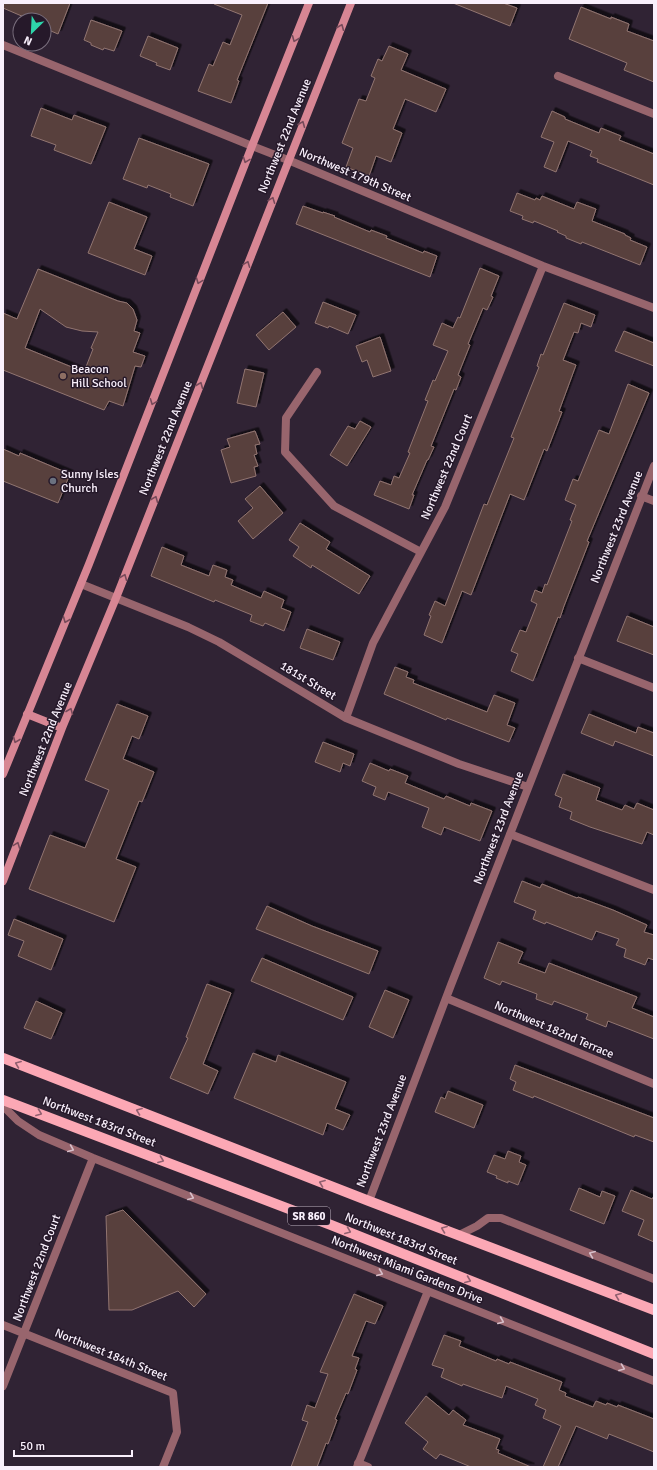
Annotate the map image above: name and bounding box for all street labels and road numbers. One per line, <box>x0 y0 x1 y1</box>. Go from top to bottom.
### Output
street label: Northwest 22nd Avenue <box>255 77 315 195</box>
street label: Northwest 179th Street <box>297 145 413 205</box>
street label: Northwest 22nd Avenue <box>136 379 196 497</box>
street label: Northwest 22nd Court <box>418 412 476 522</box>
street label: Northwest 23rd Avenue <box>588 469 646 585</box>
street label: 181st Street <box>277 658 339 704</box>
street label: Northwest 22nd Avenue <box>16 680 76 798</box>
street label: Northwest 23rd Avenue <box>470 769 528 887</box>
street label: Northwest 182nd Terrace <box>492 998 616 1062</box>
street label: Northwest 23rd Avenue <box>353 1072 411 1190</box>
street label: Northwest 183rd Street <box>40 1093 158 1151</box>
road number: SR 860 <box>288 1207 330 1225</box>
street label: Northwest 183rd Street <box>342 1210 460 1268</box>
street label: Northwest 22nd Court <box>10 1212 64 1324</box>
street label: Northwest Miami Gardens Drive <box>329 1233 485 1307</box>
street label: Northwest 184th Street <box>52 1326 170 1384</box>

